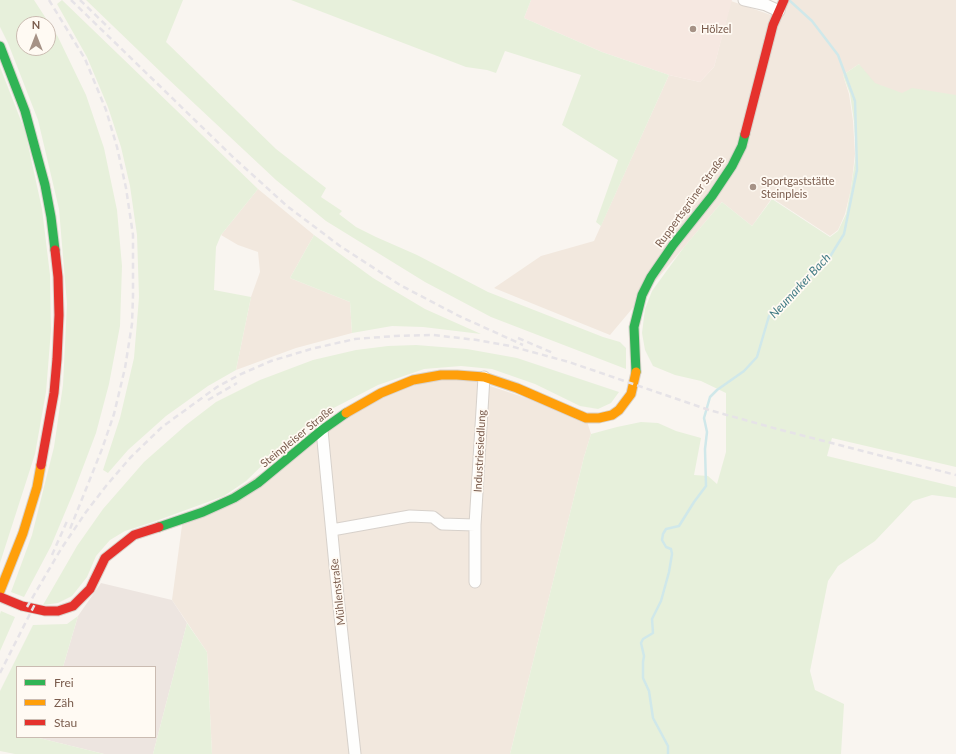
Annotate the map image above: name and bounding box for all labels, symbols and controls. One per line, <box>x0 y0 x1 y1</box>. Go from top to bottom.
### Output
north arrow <box>16 16 56 56</box>
text: N <box>32 18 40 31</box>
place label: Hölzel <box>701 22 731 36</box>
marker: Hölzel <box>688 24 698 34</box>
street label: Ruppertsgrüner Straße <box>652 154 728 250</box>
place label: Sportgaststätte Steinpleis <box>761 174 834 200</box>
marker: Sportgaststätte Steinpleis <box>748 182 758 192</box>
water label: Neumarker Bach <box>766 251 834 321</box>
street label: Steinpleiser Straße <box>258 404 336 470</box>
street label: Industriesiedlung <box>471 409 489 493</box>
street label: Mühlenstraße <box>328 558 348 626</box>
legend <box>16 666 156 738</box>
text: Frei <box>54 675 74 690</box>
text: Zäh <box>54 695 74 710</box>
text: Stau <box>54 715 77 730</box>

